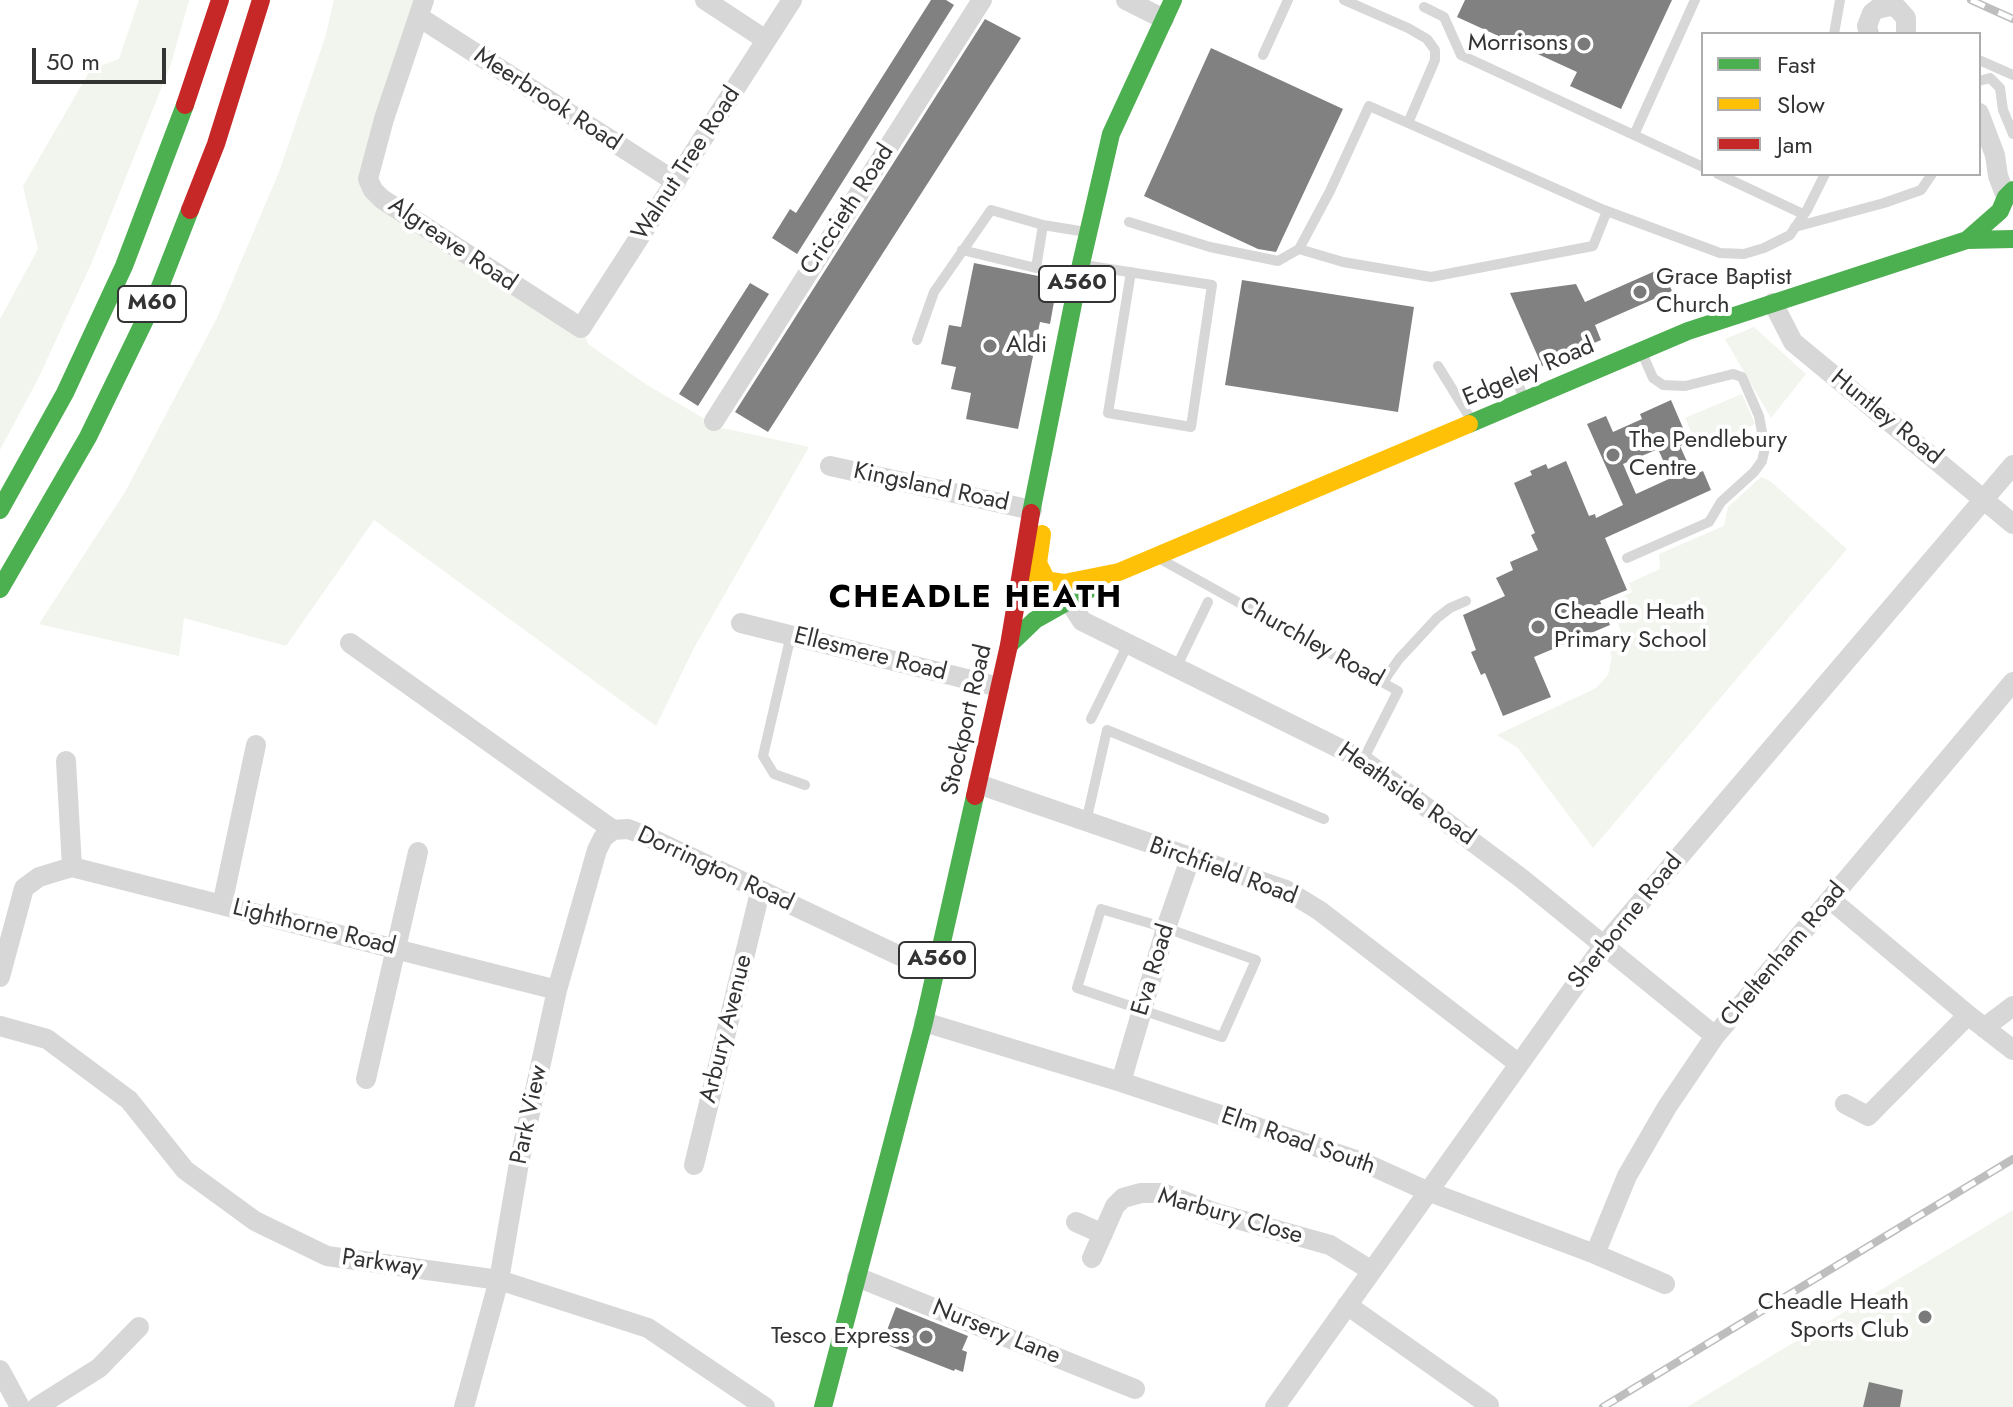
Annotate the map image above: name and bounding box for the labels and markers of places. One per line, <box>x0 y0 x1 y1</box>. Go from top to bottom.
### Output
place label: Morrisons <box>1468 30 1568 58</box>
marker: Morrisons <box>1575 35 1593 53</box>
place label: Grace Baptist Church <box>1656 264 1791 320</box>
marker: Grace Baptist Church <box>1631 283 1649 301</box>
place label: Aldi <box>1006 332 1047 360</box>
marker: Aldi <box>981 337 999 355</box>
place label: The Pendlebury Centre <box>1629 427 1787 483</box>
marker: The Pendlebury Centre <box>1604 446 1622 464</box>
place label: Cheadle Heath Primary School <box>1554 599 1707 655</box>
marker: Cheadle Heath Primary School <box>1529 618 1547 636</box>
place label: Cheadle Heath Sports Club <box>1758 1289 1909 1345</box>
marker: Cheadle Heath Sports Club <box>1916 1308 1934 1326</box>
place label: Tesco Express <box>771 1323 910 1351</box>
marker: Tesco Express <box>917 1328 935 1346</box>

